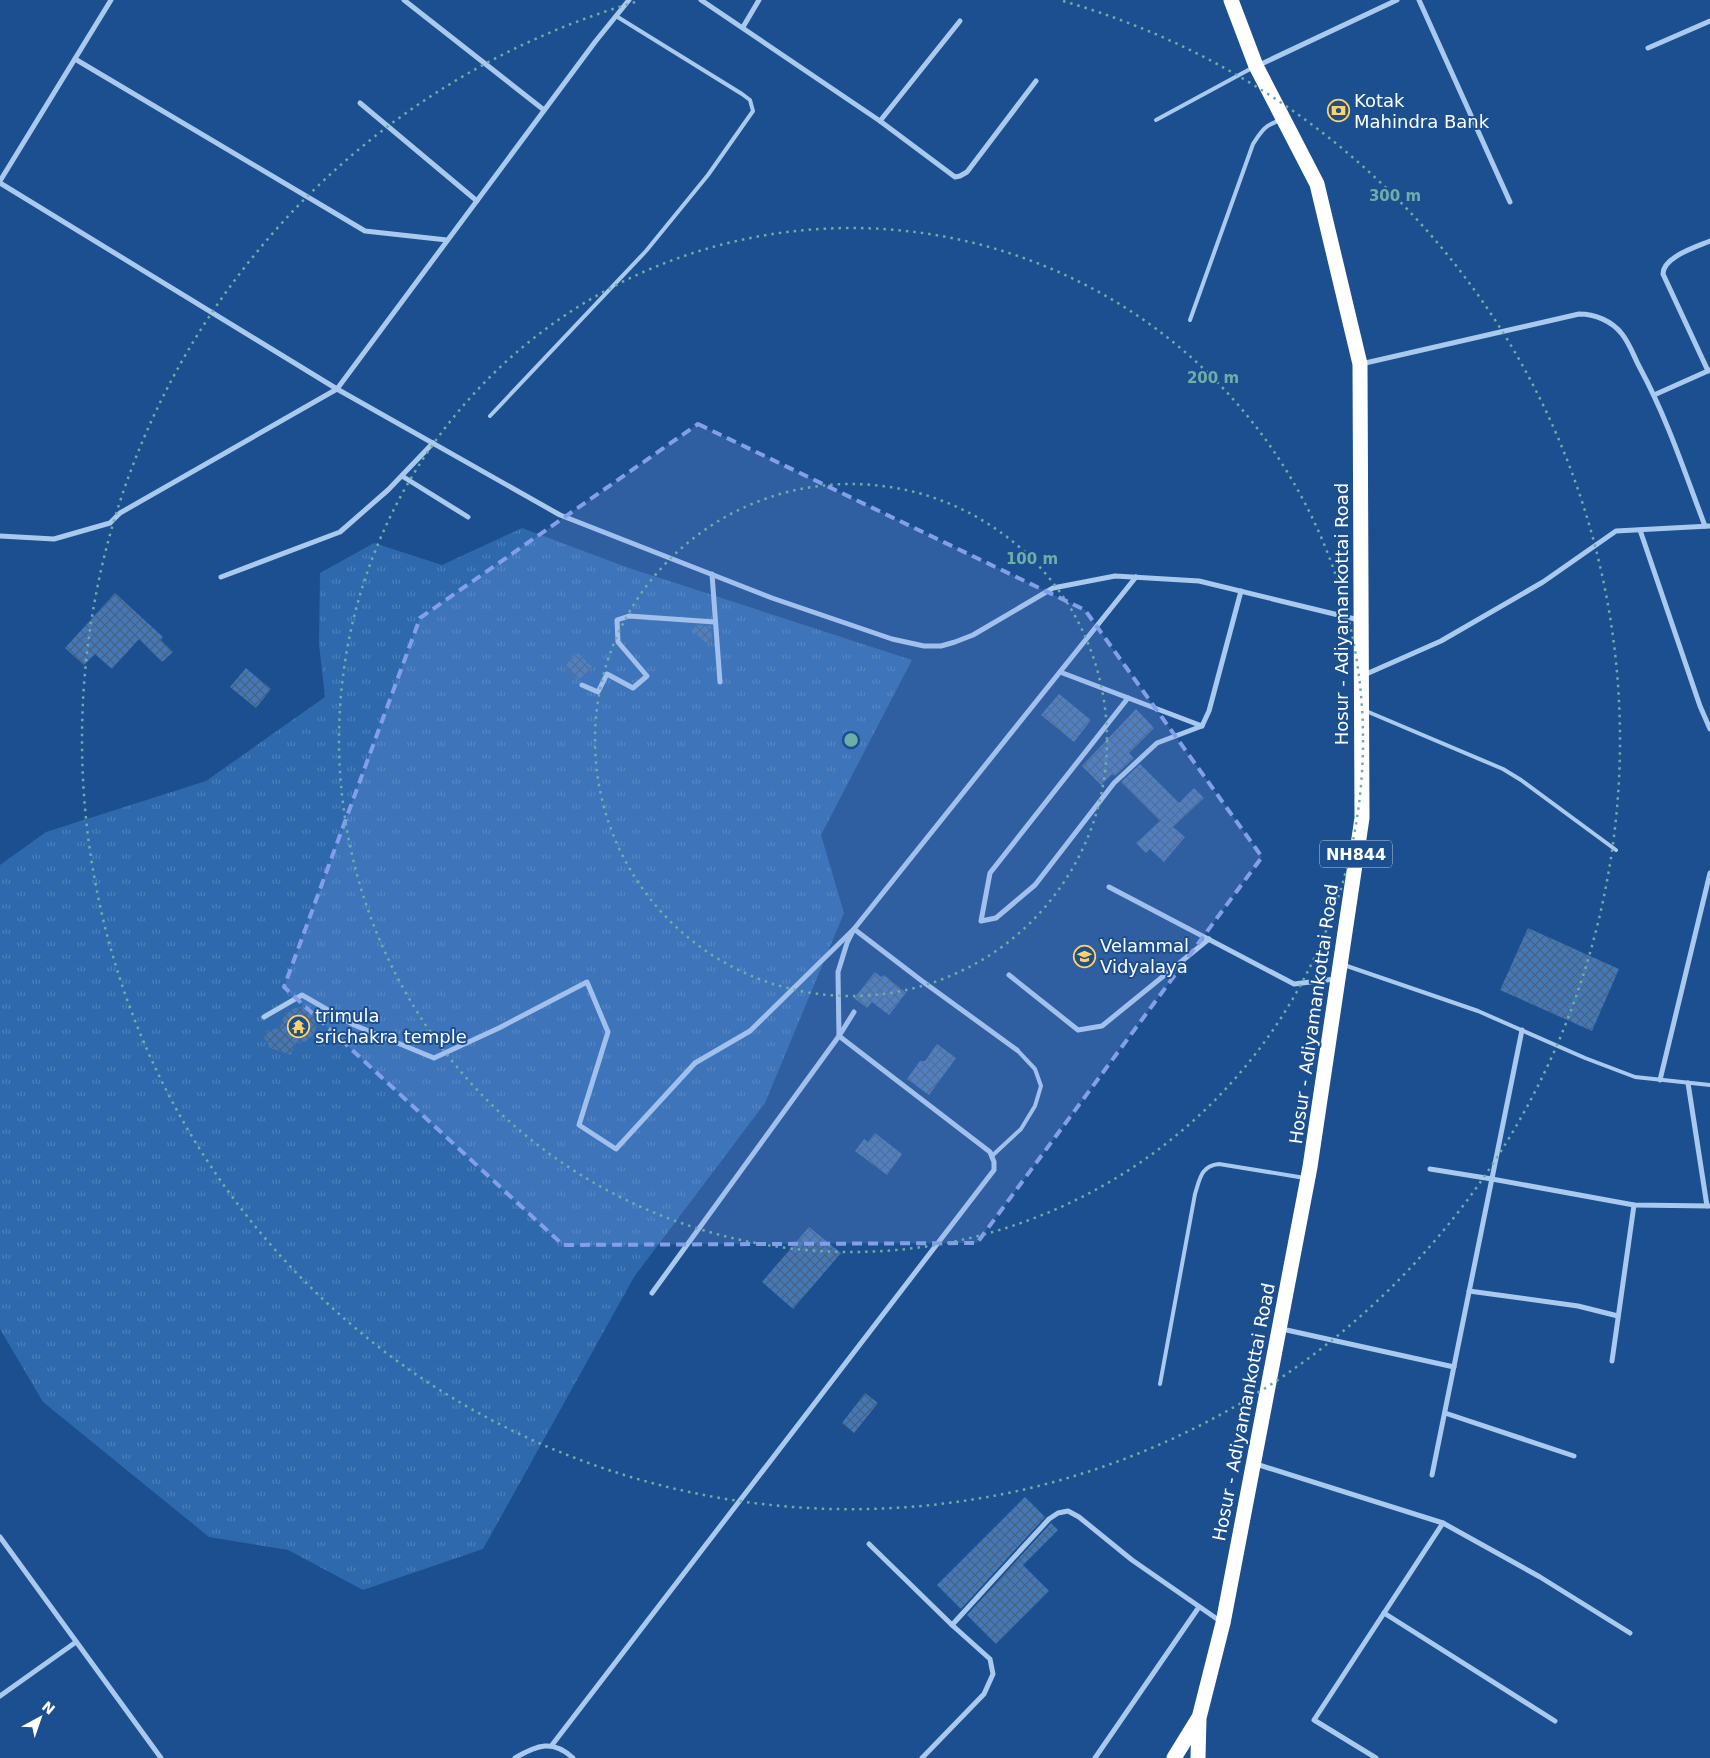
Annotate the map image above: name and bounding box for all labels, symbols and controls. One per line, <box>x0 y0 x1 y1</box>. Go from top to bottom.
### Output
place label: Kotak Mahindra Bank <box>1354 90 1490 132</box>
bank icon: Kotak Mahindra Bank <box>1326 99 1350 123</box>
text: 300 m <box>1369 187 1421 205</box>
text: 200 m <box>1187 369 1239 387</box>
street label: Hosur - Adiyamankottai Road <box>1331 483 1352 745</box>
text: 100 m <box>1006 550 1058 568</box>
centre of rings <box>842 731 860 749</box>
road number: NH844 <box>1320 841 1392 868</box>
street label: Hosur - Adiyamankottai Road <box>1285 882 1342 1145</box>
place label: Velammal Vidyalaya <box>1100 935 1189 977</box>
school or university icon: Velammal Vidyalaya <box>1072 944 1096 968</box>
place label: trimula srichakra temple <box>315 1005 467 1047</box>
temple icon: trimula srichakra temple <box>287 1014 311 1038</box>
street label: Hosur - Adiyamankottai Road <box>1208 1281 1279 1543</box>
north arrow <box>15 1693 65 1743</box>
text: N <box>39 1698 58 1718</box>

